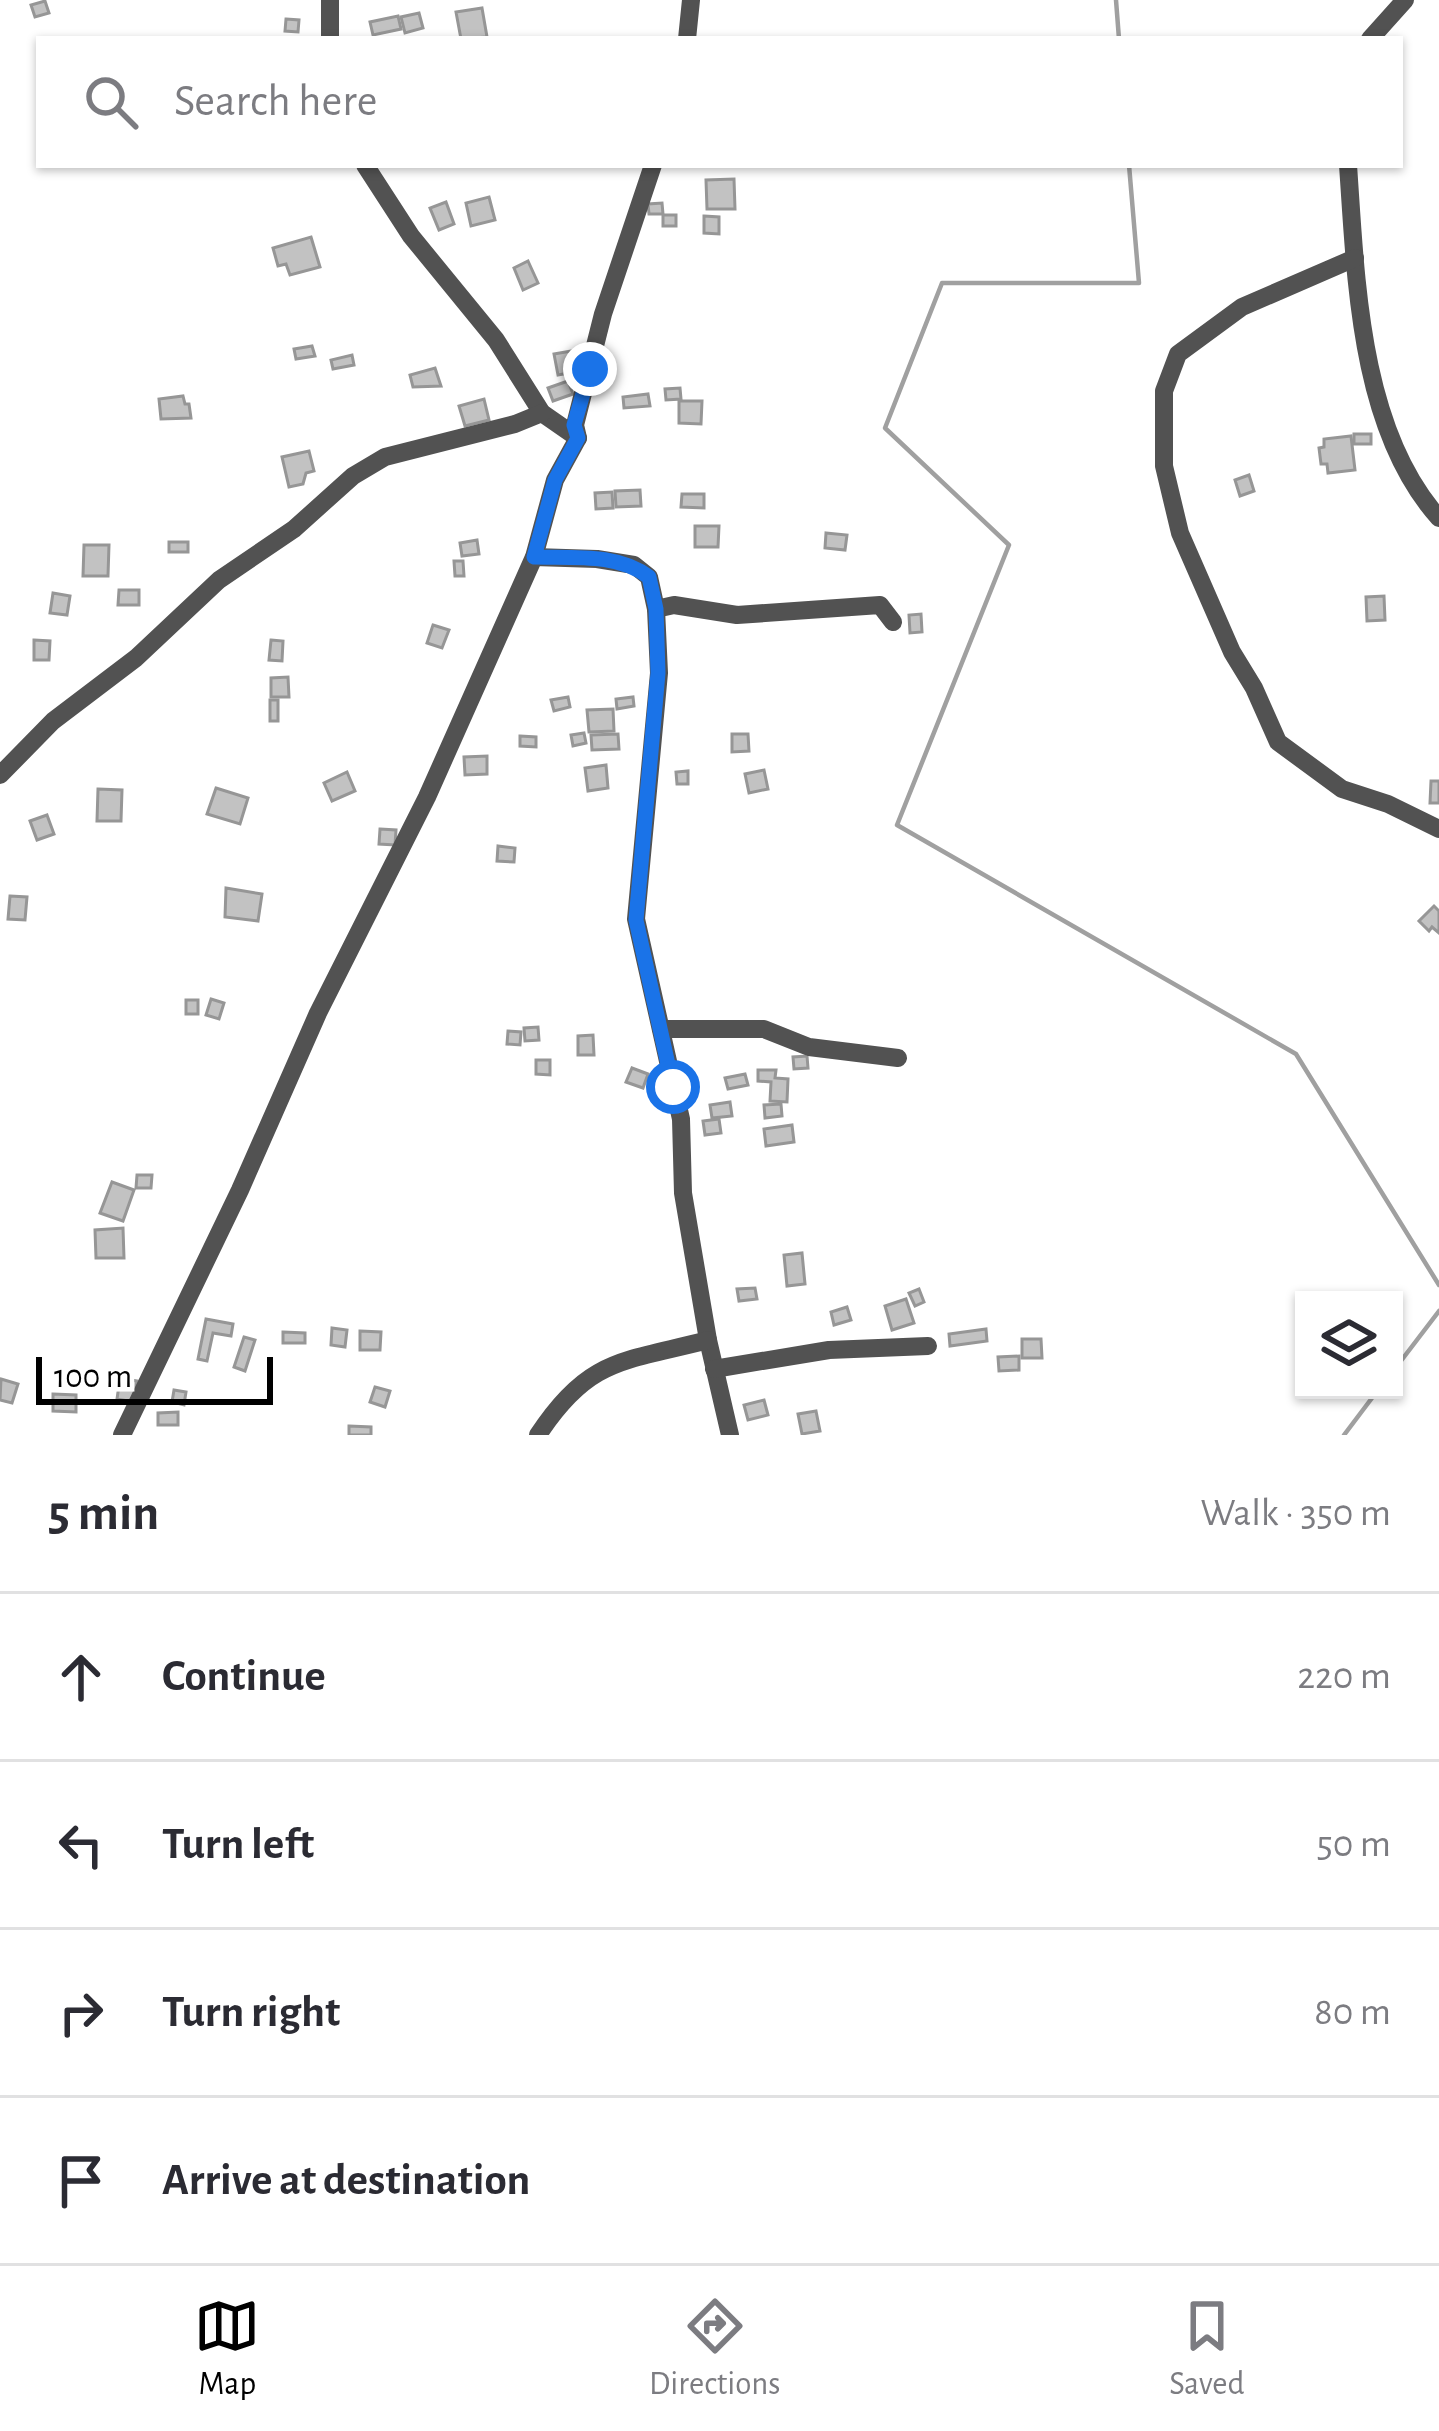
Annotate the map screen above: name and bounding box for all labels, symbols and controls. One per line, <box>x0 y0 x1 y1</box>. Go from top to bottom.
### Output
search box <box>36 36 1403 168</box>
icon: search <box>78 69 144 135</box>
text: Search here <box>174 79 377 124</box>
route end <box>563 342 617 396</box>
route start <box>646 1060 700 1114</box>
map controls <box>1295 1291 1403 1399</box>
button: layers <box>1295 1291 1403 1399</box>
scale bar <box>36 1351 273 1404</box>
text: 100 m <box>54 1361 132 1394</box>
text: 5 min <box>48 1488 159 1539</box>
text: Walk · 350 m <box>1200 1494 1391 1533</box>
icon: ahead <box>48 1644 114 1710</box>
text: Continue <box>162 1654 326 1699</box>
text: 220 m <box>1297 1657 1391 1696</box>
icon: left <box>48 1812 114 1878</box>
text: Turn left <box>162 1822 314 1867</box>
text: 50 m <box>1316 1825 1391 1864</box>
icon: right <box>48 1980 114 2046</box>
text: Turn right <box>162 1990 340 2035</box>
text: 80 m <box>1314 1993 1391 2032</box>
icon: arrive <box>48 2148 114 2214</box>
text: Arrive at destination <box>162 2158 530 2203</box>
tab: Map <box>194 2293 260 2405</box>
tab: Directions <box>649 2293 780 2405</box>
tab: Saved <box>1169 2293 1245 2405</box>

